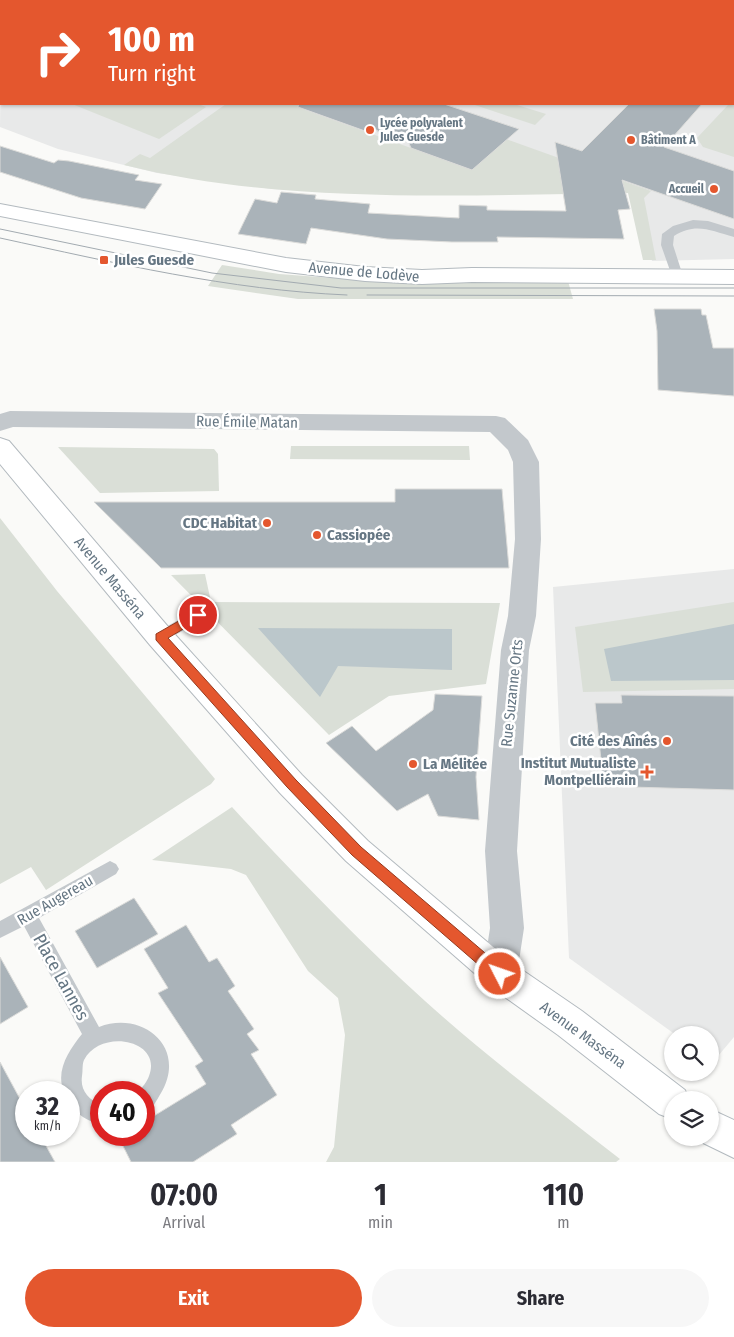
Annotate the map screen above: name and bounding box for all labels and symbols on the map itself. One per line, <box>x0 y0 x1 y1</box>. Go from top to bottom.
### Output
place label: Lycée polyvalent Jules Guesde <box>379 116 464 144</box>
marker: Lycée polyvalent Jules Guesde <box>364 124 376 136</box>
place label: Bâtiment A <box>641 133 696 147</box>
marker: Bâtiment A <box>625 134 637 146</box>
place label: Accueil <box>668 182 705 196</box>
marker: Accueil <box>708 183 720 195</box>
place label: Jules Guesde <box>113 251 194 269</box>
marker: Jules Guesde <box>98 254 110 266</box>
street label: Avenue de Lodève <box>308 258 420 286</box>
street label: Rue Émile Matan <box>196 412 298 432</box>
place label: CDC Habitat <box>183 514 258 532</box>
marker: CDC Habitat <box>261 517 273 529</box>
place label: Cassiopée <box>327 526 391 544</box>
marker: Cassiopée <box>311 529 323 541</box>
street label: Avenue Masséna <box>70 533 150 623</box>
pin <box>177 594 219 636</box>
street label: Rue Suzanne Orts <box>497 638 527 748</box>
place label: Cité des Aînés <box>570 732 657 750</box>
marker: Cité des Aînés <box>661 735 673 747</box>
place label: Institut Mutualiste Montpelliérain <box>521 754 636 789</box>
place label: La Mélitée <box>423 755 487 773</box>
marker: La Mélitée <box>407 758 419 770</box>
marker: Institut Mutualiste Montpelliérain <box>640 765 654 779</box>
street label: Rue Augereau <box>14 871 96 929</box>
street label: Place Lannes <box>28 930 94 1024</box>
position arrow <box>473 947 525 999</box>
street label: Avenue Masséna <box>537 998 629 1072</box>
speed limit sign: 40 <box>90 1081 155 1146</box>

